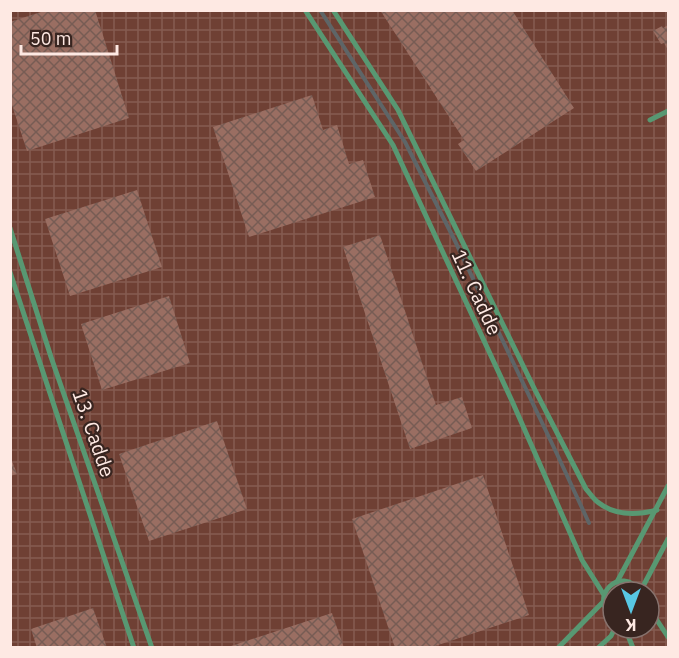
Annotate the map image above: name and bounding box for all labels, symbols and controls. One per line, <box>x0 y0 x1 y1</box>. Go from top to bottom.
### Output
scale bar <box>21 18 117 56</box>
text: 50 m <box>30 27 72 50</box>
street label: 11. Cadde <box>445 245 509 339</box>
street label: 13. Cadde <box>66 385 122 481</box>
north arrow <box>601 580 661 640</box>
text: K <box>625 615 637 635</box>

